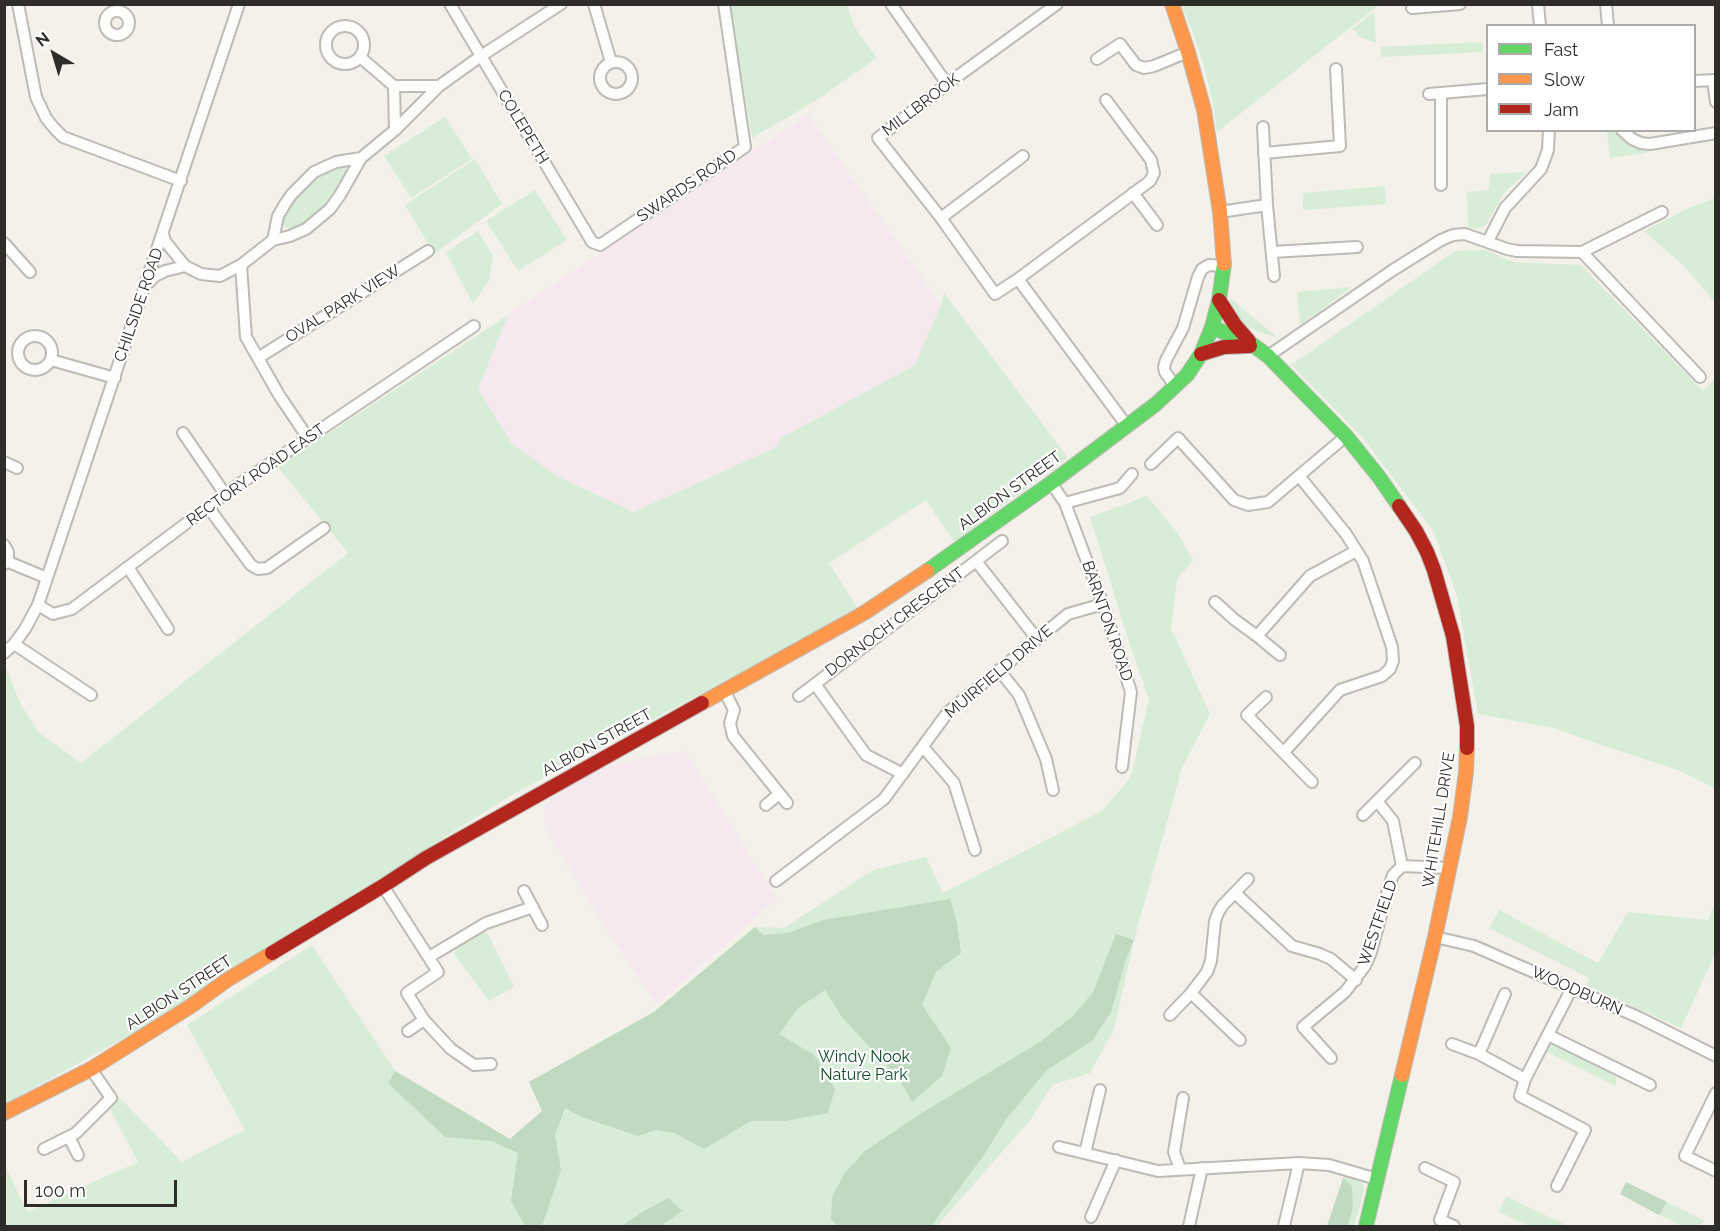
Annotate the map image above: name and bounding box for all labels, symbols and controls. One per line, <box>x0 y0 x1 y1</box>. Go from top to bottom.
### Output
north arrow <box>24 24 84 84</box>
legend <box>1486 24 1696 132</box>
text: N <box>32 28 53 51</box>
text: Fast <box>1544 39 1578 60</box>
text: Slow <box>1544 69 1585 90</box>
street label: MILLBROOK <box>878 70 964 140</box>
street label: COLEPETH <box>493 86 553 168</box>
text: Jam <box>1544 99 1579 120</box>
street label: SWARDS ROAD <box>634 146 740 226</box>
street label: CHILSIDE ROAD <box>110 245 168 365</box>
street label: OVAL PARK VIEW <box>282 261 404 347</box>
street label: RECTORY ROAD EAST <box>183 420 329 530</box>
street label: ALBION STREET <box>955 447 1065 535</box>
street label: BARNTON ROAD <box>1077 558 1137 684</box>
street label: DORNOCH CRESCENT <box>822 564 968 680</box>
street label: MUIRFIELD DRIVE <box>941 621 1057 723</box>
street label: ALBION STREET <box>539 705 655 781</box>
street label: WHITEHILL DRIVE <box>1419 751 1459 889</box>
street label: WESTFIELD <box>1354 877 1402 969</box>
street label: ALBION STREET <box>122 952 236 1034</box>
street label: WOODBURN <box>1529 962 1625 1020</box>
park label: Windy Nook Nature Park <box>818 1047 910 1085</box>
scale bar <box>27 1168 180 1206</box>
text: 100 m <box>35 1180 86 1201</box>

